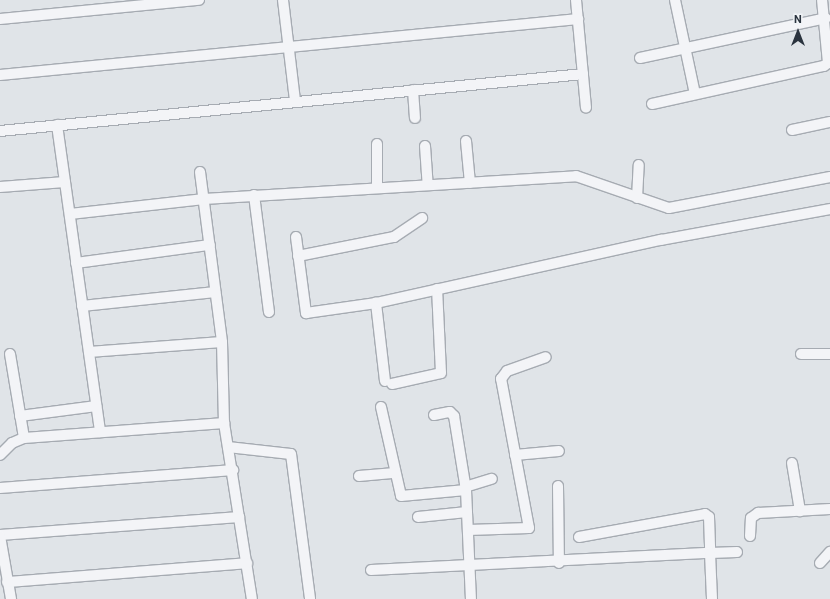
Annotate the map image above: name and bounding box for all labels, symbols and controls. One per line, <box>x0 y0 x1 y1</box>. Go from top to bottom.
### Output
north arrow <box>778 12 818 52</box>
text: N <box>794 13 802 26</box>

